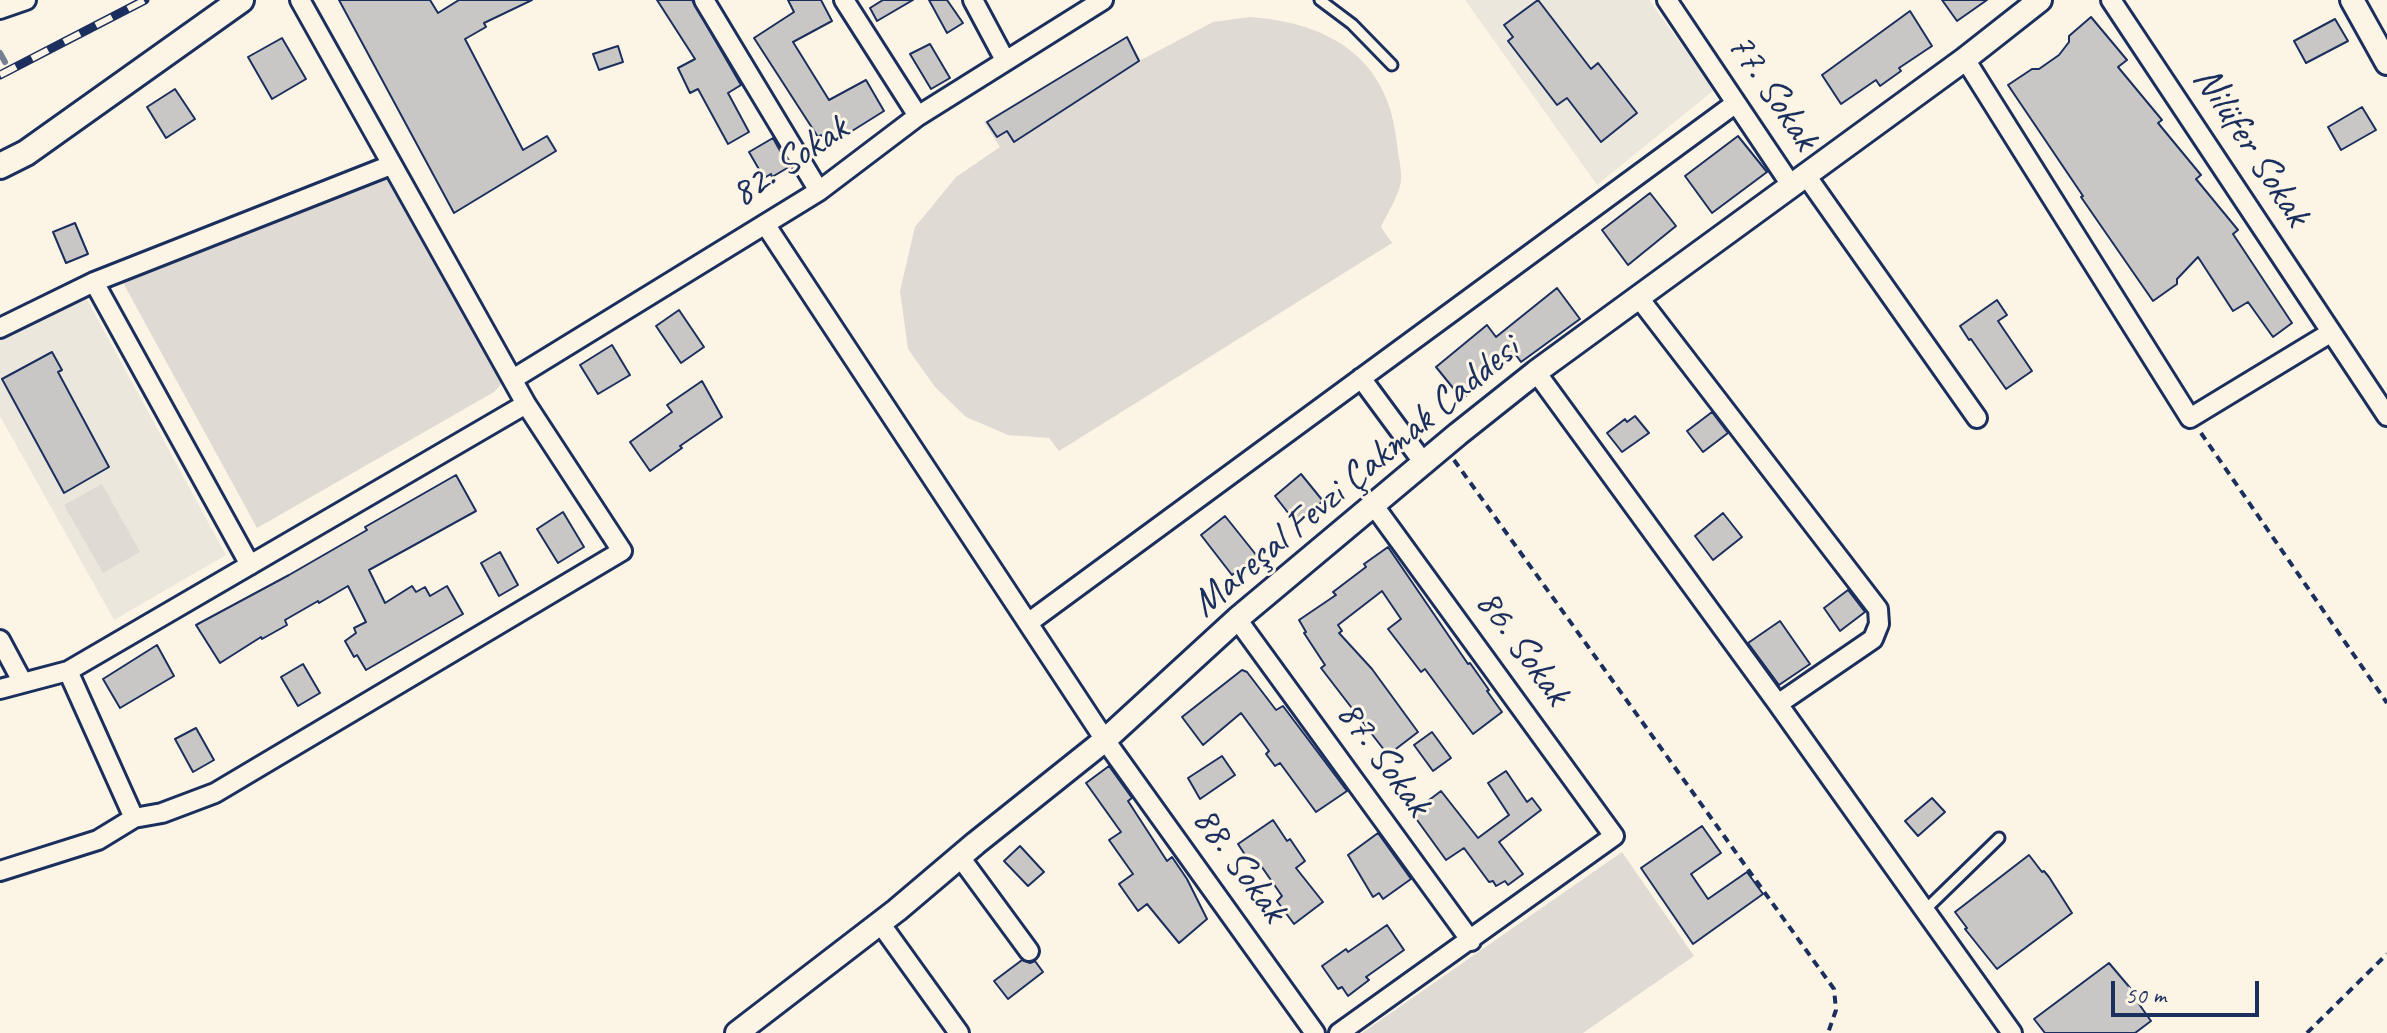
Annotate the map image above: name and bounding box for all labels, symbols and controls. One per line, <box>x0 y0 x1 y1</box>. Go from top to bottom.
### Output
street label: 77. Sokak <box>1715 24 1829 160</box>
street label: Nilüfer Sokak <box>2182 58 2320 236</box>
street label: 82. Sokak <box>722 105 858 219</box>
street label: Mareşal Fevzi Çakmak Caddesi <box>1182 326 1530 628</box>
street label: 86. Sokak <box>1464 580 1580 716</box>
street label: 87. Sokak <box>1325 691 1441 827</box>
street label: 88. Sokak <box>1181 797 1297 933</box>
scale bar <box>2115 965 2263 1015</box>
text: 50 m <box>2125 980 2166 1010</box>

